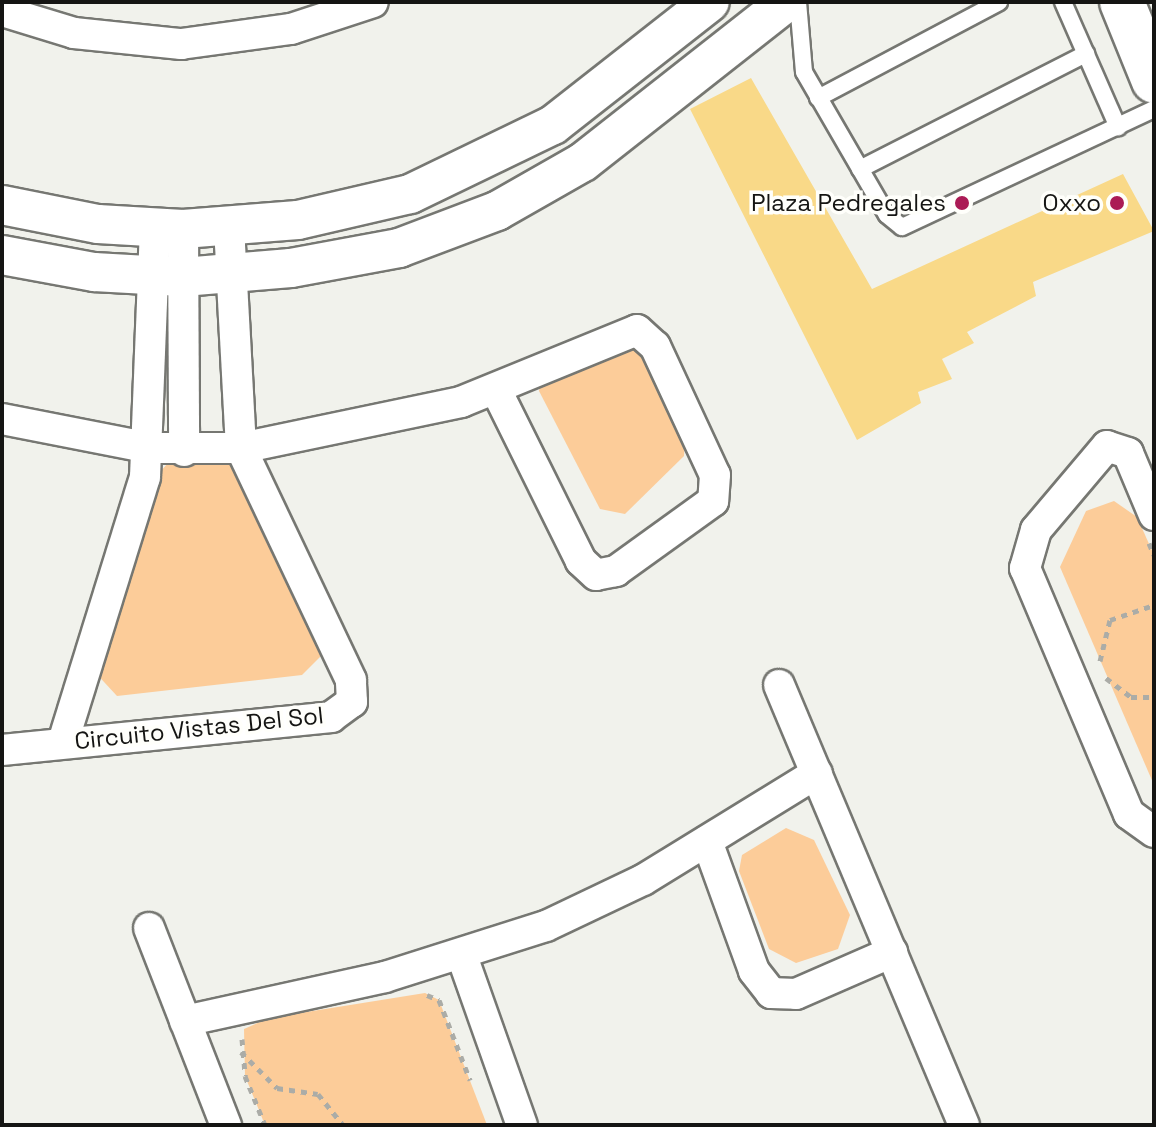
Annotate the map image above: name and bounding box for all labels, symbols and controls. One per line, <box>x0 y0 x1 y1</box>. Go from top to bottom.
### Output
place label: Plaza Pedregales <box>751 189 946 217</box>
place label: Oxxo <box>1042 189 1101 217</box>
marker: Plaza Pedregales <box>953 194 971 212</box>
marker: Oxxo <box>1108 194 1126 212</box>
street label: Circuito Vistas Del Sol <box>73 701 325 755</box>

